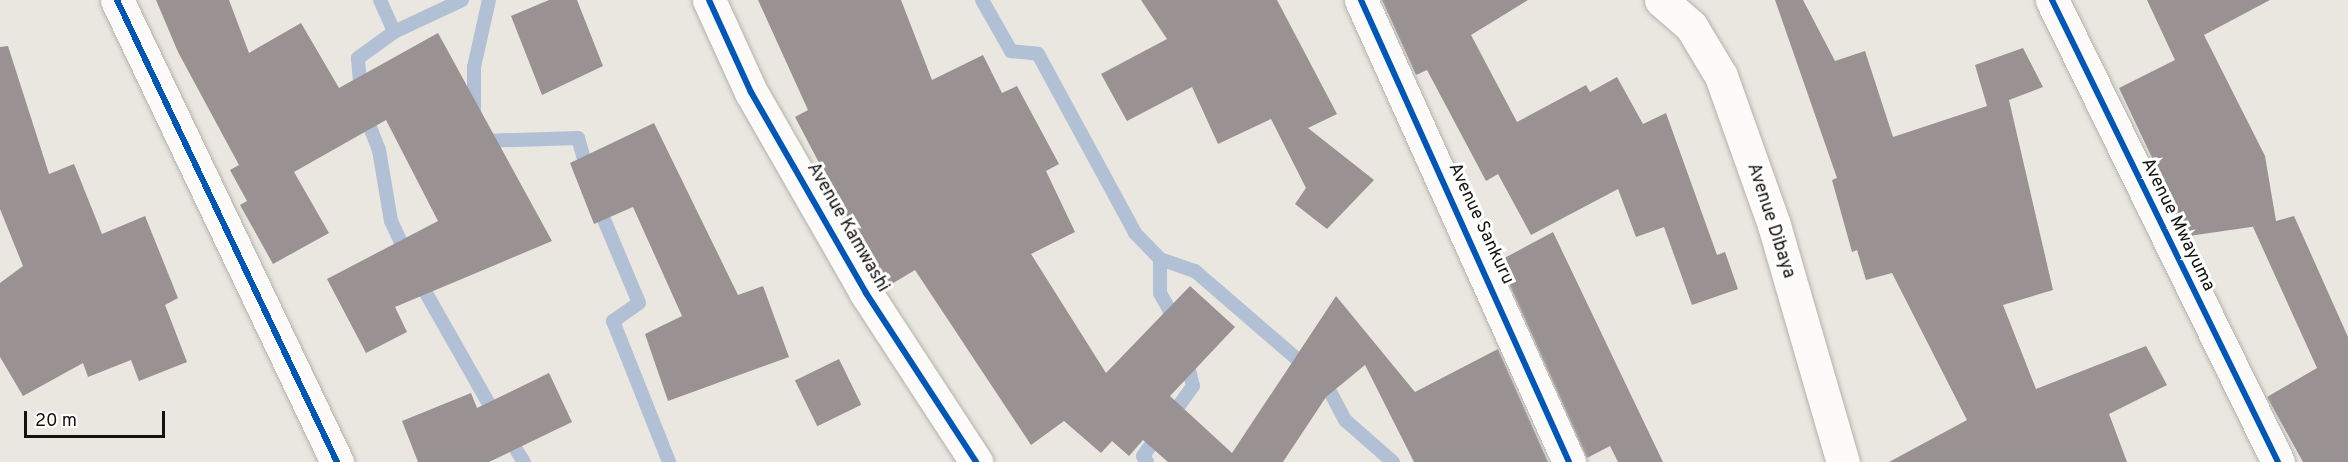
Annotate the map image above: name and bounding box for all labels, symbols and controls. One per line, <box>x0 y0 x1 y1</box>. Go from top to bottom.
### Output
street label: Avenue Mwayuma <box>2135 155 2219 295</box>
street label: Avenue Kamwashi <box>801 159 893 297</box>
street label: Avenue Sankuru <box>1442 160 1518 288</box>
street label: Avenue Dibaya <box>1741 161 1799 281</box>
scale bar <box>27 399 168 437</box>
text: 20 m <box>35 410 77 433</box>

